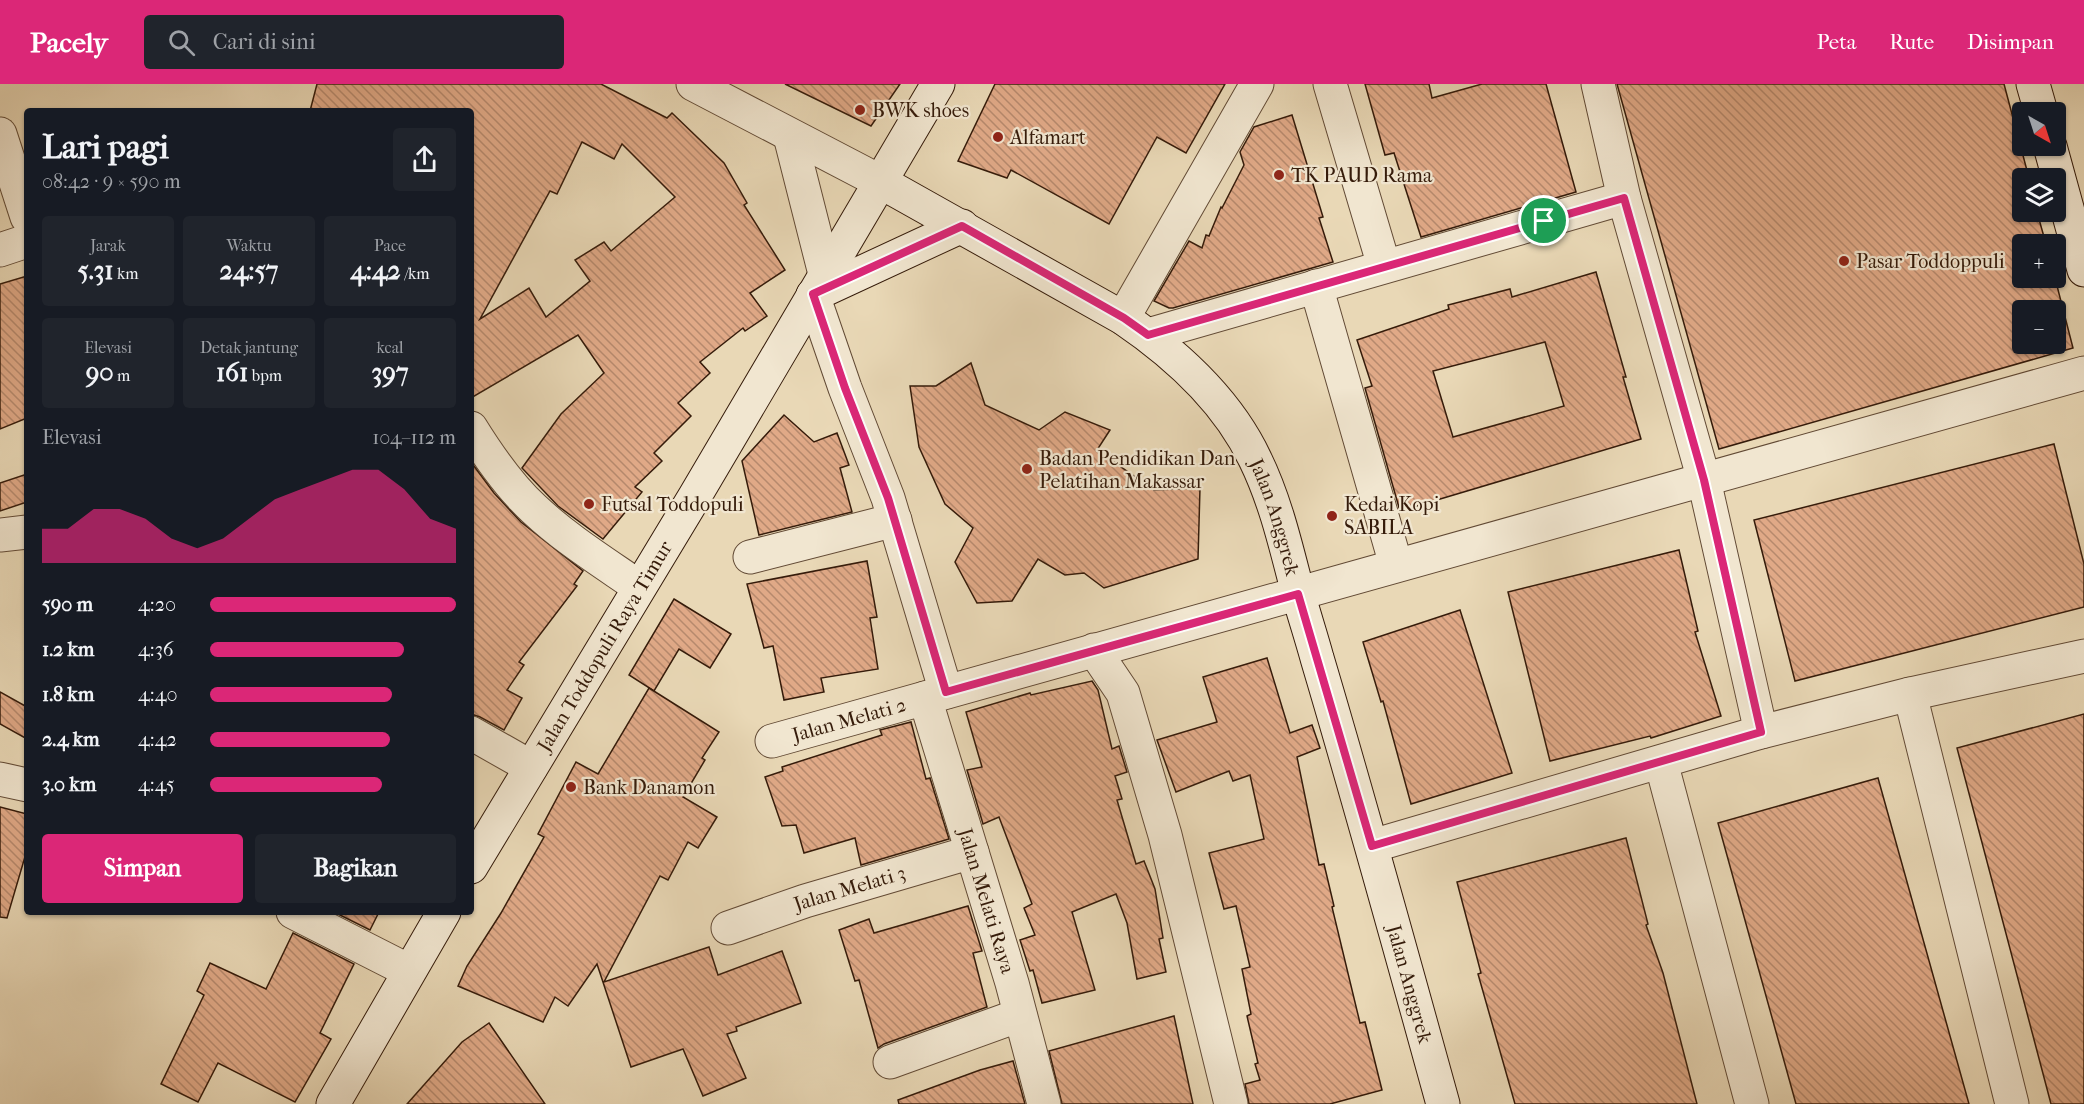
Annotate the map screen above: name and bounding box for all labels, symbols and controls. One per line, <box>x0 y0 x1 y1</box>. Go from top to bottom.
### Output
search box <box>144 15 564 69</box>
text: Pacely <box>30 26 108 59</box>
icon: search <box>165 26 198 59</box>
text: Cari di sini <box>213 29 315 55</box>
text: Peta <box>1817 30 1856 54</box>
text: Rute <box>1889 30 1934 54</box>
text: Disimpan <box>1967 30 2054 54</box>
place label: BWK shoes <box>872 99 969 122</box>
north arrow <box>2012 102 2066 156</box>
map controls <box>2012 102 2066 354</box>
marker: BWK shoes <box>853 103 867 117</box>
place label: Alfamart <box>1009 126 1086 149</box>
text: Lari pagi <box>42 128 169 167</box>
button: share <box>393 128 456 191</box>
marker: Alfamart <box>991 130 1005 144</box>
place label: TK PAUD Rama <box>1291 164 1433 187</box>
marker: TK PAUD Rama <box>1272 168 1286 182</box>
button: layers <box>2012 168 2066 222</box>
text: 08:42 · 9 × 590 m <box>42 170 181 193</box>
pin <box>1518 195 1569 246</box>
icon: arrive <box>1527 204 1560 237</box>
button: + <box>2012 234 2066 288</box>
text: Jarak <box>90 236 126 255</box>
text: Waktu <box>226 236 272 255</box>
text: Pace <box>374 236 406 255</box>
place label: Pasar Toddoppuli <box>1856 250 2005 273</box>
marker: Pasar Toddoppuli <box>1837 254 1851 268</box>
text: 5.31 <box>77 255 114 286</box>
text: 24:57 <box>220 255 278 286</box>
text: 4:42 <box>350 255 401 286</box>
text: km <box>114 264 139 283</box>
text: /km <box>401 264 430 283</box>
button: − <box>2012 300 2066 354</box>
text: Elevasi <box>84 338 132 357</box>
text: Detak jantung <box>200 338 298 357</box>
text: kcal <box>377 338 403 357</box>
text: 90 <box>86 357 114 388</box>
text: 161 <box>216 357 248 388</box>
text: 397 <box>372 357 408 388</box>
text: m <box>114 366 130 385</box>
text: bpm <box>248 366 282 385</box>
text: Elevasi <box>42 426 102 449</box>
text: 104–112 m <box>372 426 456 449</box>
place label: Badan Pendidikan Dan Pelatihan Makassar <box>1039 447 1236 493</box>
street label: Jalan Anggrek <box>1244 453 1305 579</box>
marker: Badan Pendidikan Dan Pelatihan Makassar <box>1020 462 1034 476</box>
place label: Futsal Toddopuli <box>601 493 744 516</box>
place label: Kedai Kopi SABILA <box>1344 493 1440 539</box>
marker: Futsal Toddopuli <box>582 497 596 511</box>
marker: Kedai Kopi SABILA <box>1325 509 1339 523</box>
street label: Jalan Toddopuli Raya Timur <box>531 536 677 757</box>
text: 590 m <box>42 593 93 616</box>
text: 4:20 <box>138 593 176 616</box>
text: 1.2 km <box>42 638 95 661</box>
text: 4:36 <box>138 638 174 661</box>
text: 1.8 km <box>42 683 94 706</box>
text: 4:40 <box>138 683 178 706</box>
street label: Jalan Melati 2 <box>787 692 909 747</box>
text: 2.4 km <box>42 728 100 751</box>
text: 4:42 <box>138 728 177 751</box>
text: 3.0 km <box>42 773 96 796</box>
text: 4:45 <box>138 773 175 796</box>
place label: Bank Danamon <box>583 776 715 799</box>
marker: Bank Danamon <box>564 780 578 794</box>
street label: Jalan Melati Raya <box>953 823 1020 977</box>
button: Simpan <box>42 834 243 903</box>
button: Bagikan <box>255 834 456 903</box>
street label: Jalan Melati 3 <box>789 861 908 916</box>
street label: Jalan Anggrek <box>1382 920 1437 1046</box>

